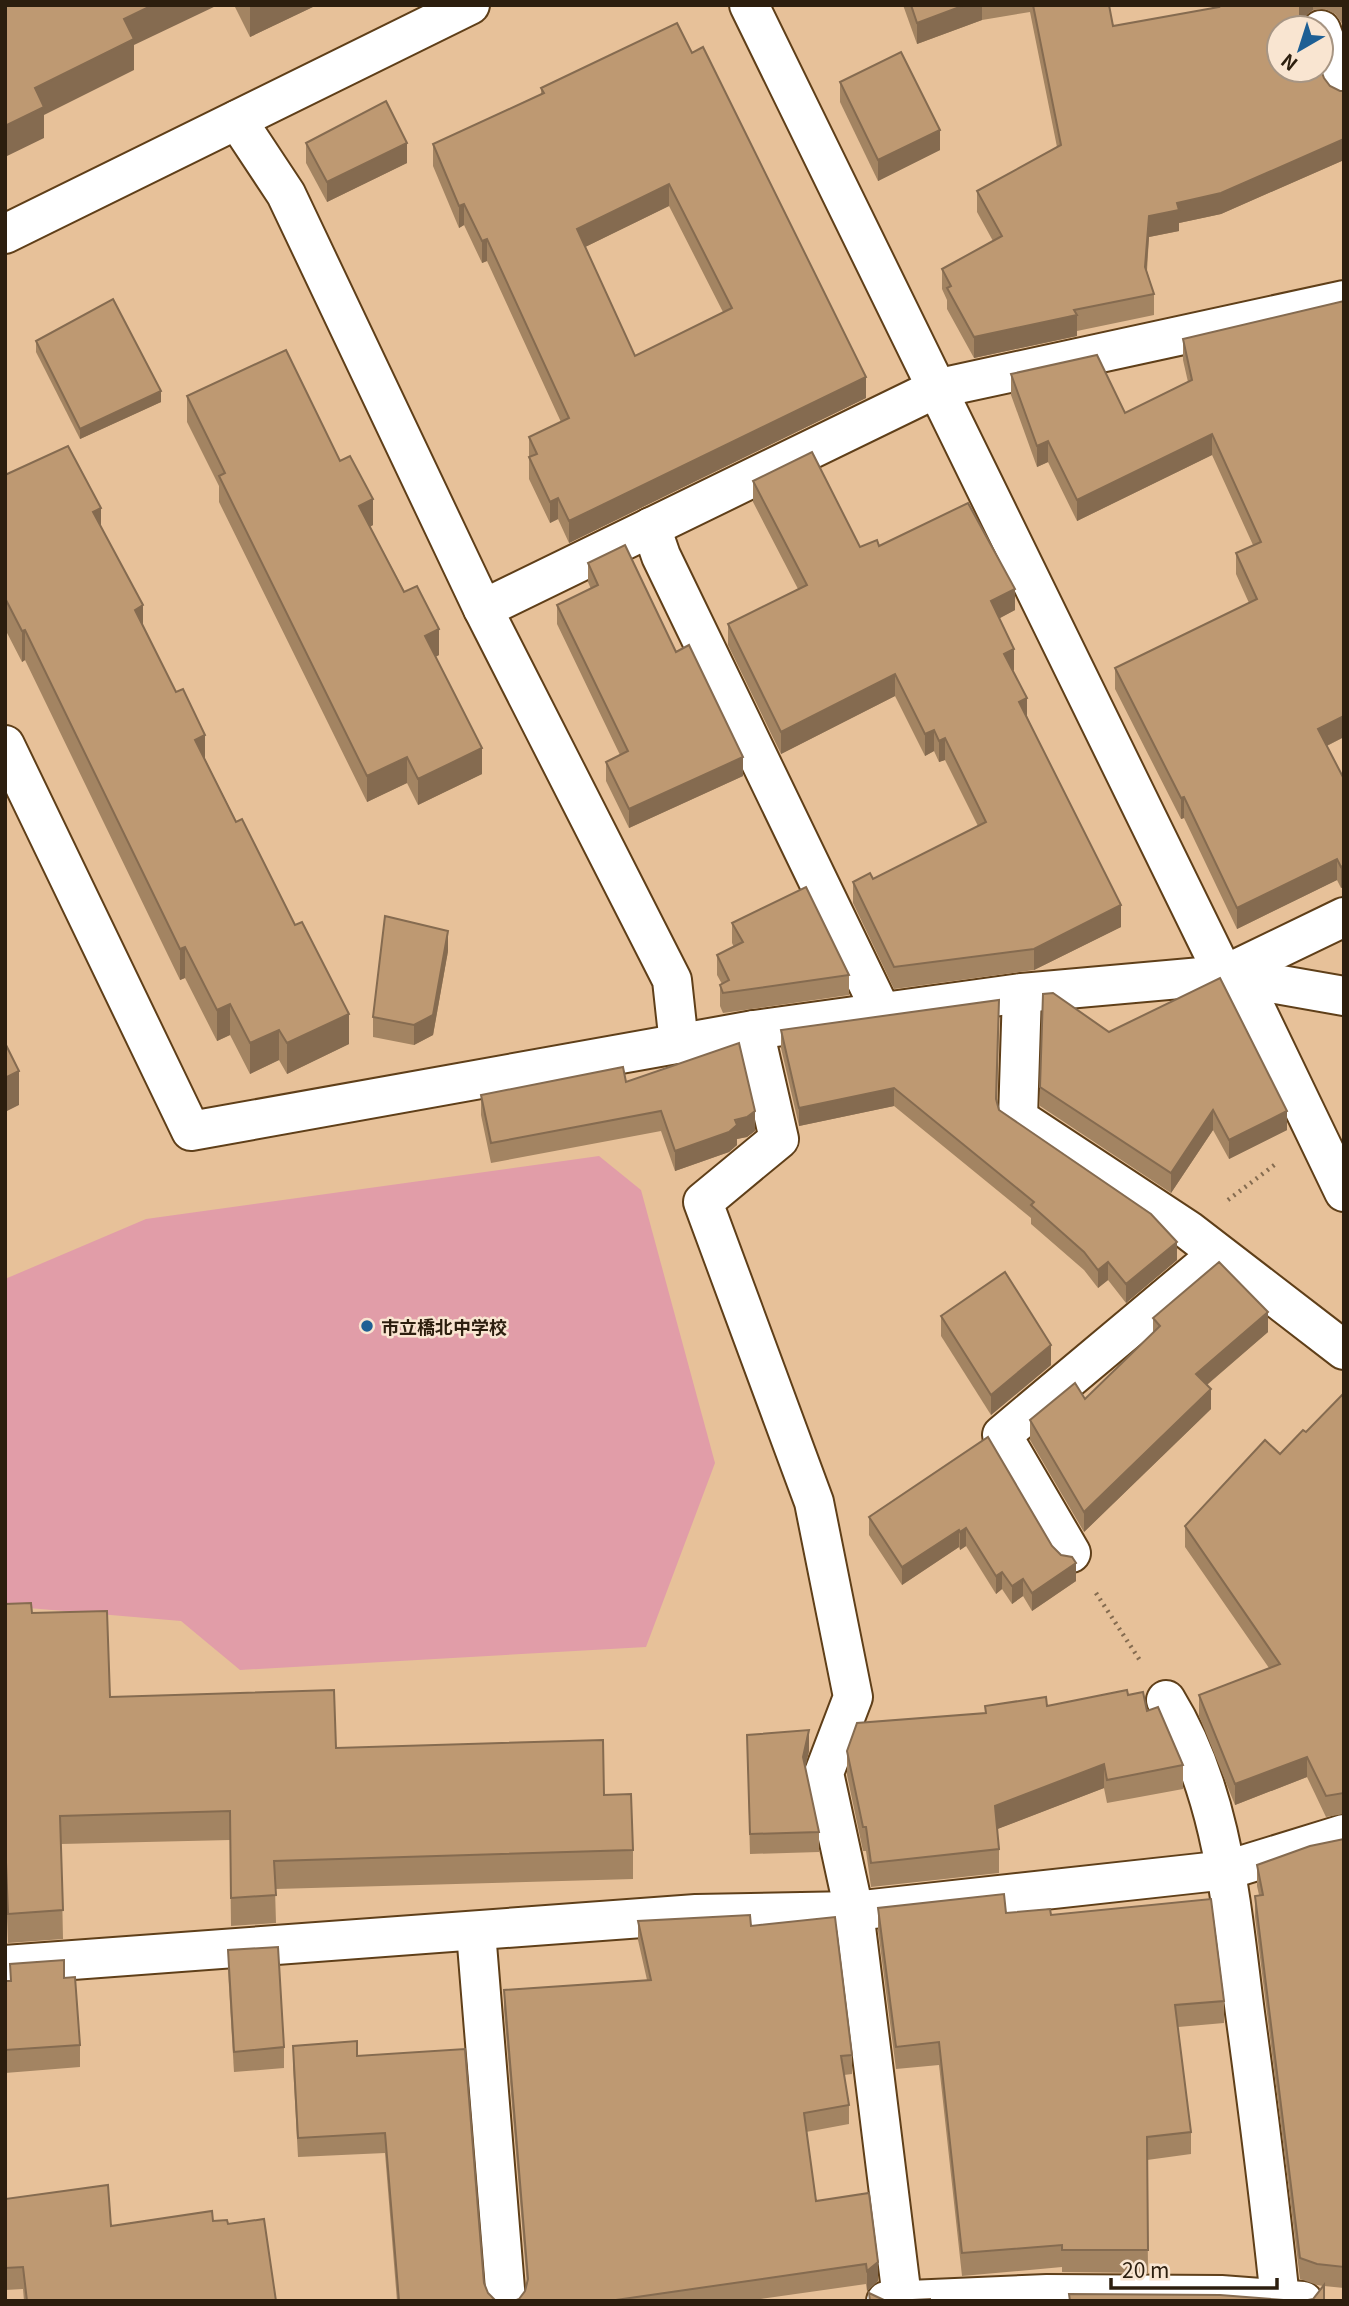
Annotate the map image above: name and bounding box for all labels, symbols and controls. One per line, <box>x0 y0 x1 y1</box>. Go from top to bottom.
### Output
north arrow <box>1265 14 1335 84</box>
text: N <box>1274 48 1302 78</box>
place label: 市立橋北中学校 <box>381 1313 507 1339</box>
marker: 市立橋北中学校 <box>359 1318 375 1334</box>
scale bar <box>1111 2246 1277 2290</box>
text: 20 m <box>1122 2254 1169 2284</box>

